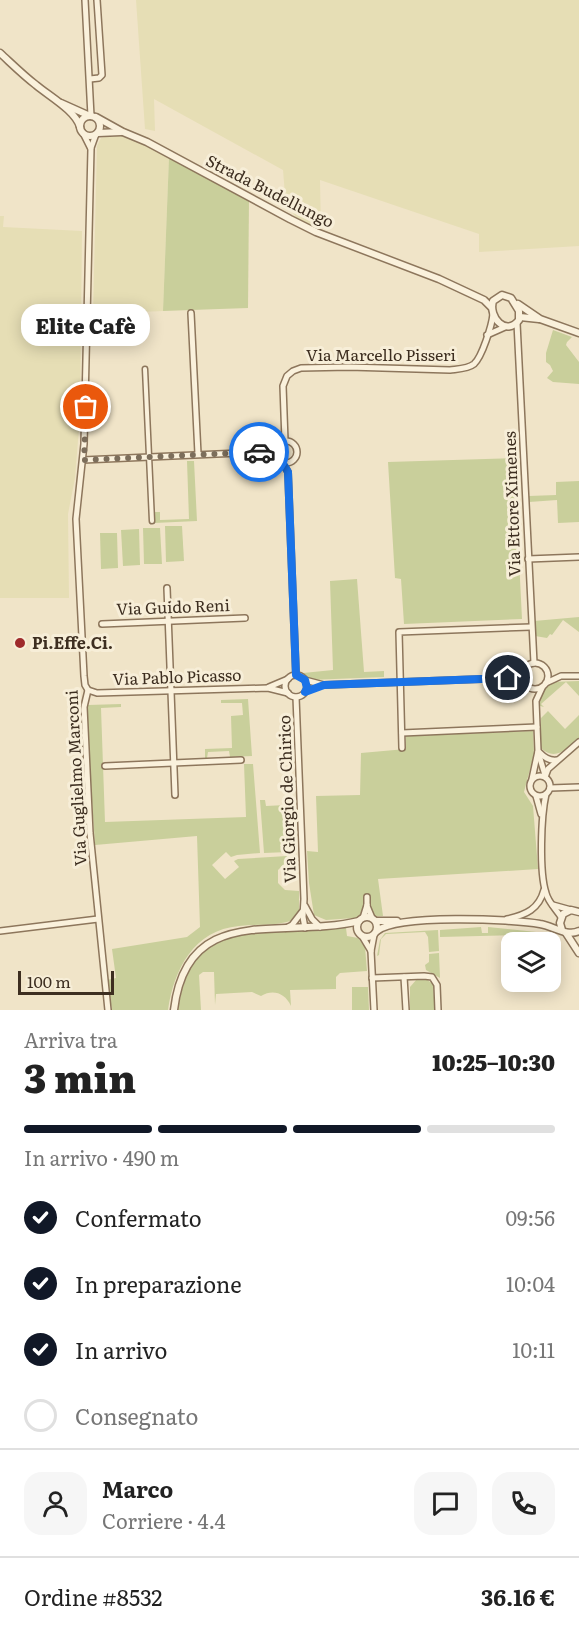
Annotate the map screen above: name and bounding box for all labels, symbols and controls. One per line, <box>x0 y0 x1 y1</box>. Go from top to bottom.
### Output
street label: Strada Budellungo <box>202 147 339 233</box>
callout: Elite Cafè <box>22 305 150 347</box>
text: Elite Cafè <box>35 310 136 340</box>
street label: Via Marcello Pisseri <box>306 342 456 366</box>
pin <box>60 381 111 432</box>
icon: bag <box>69 390 102 423</box>
courier <box>229 422 289 482</box>
street label: Via Ettore Ximenes <box>496 431 526 577</box>
icon: car <box>243 436 276 469</box>
street label: Via Guido Reni <box>116 592 230 620</box>
place label: Pi.Effe.Ci. <box>32 630 113 654</box>
marker: Pi.Effe.Ci. <box>13 636 27 650</box>
pin <box>482 652 533 703</box>
icon: home <box>491 661 524 694</box>
street label: Via Pablo Picasso <box>112 662 242 690</box>
street label: Via Guglielmo Marconi <box>58 689 92 867</box>
street label: Via Giorgio de Chirico <box>271 715 301 883</box>
map controls <box>501 932 561 992</box>
button: layers <box>501 932 561 992</box>
scale bar <box>18 968 114 995</box>
text: 100 m <box>27 969 71 993</box>
text: Arriva tra <box>24 1024 118 1054</box>
text: 10:25–10:30 <box>432 1045 555 1078</box>
text: 3 min <box>24 1047 136 1105</box>
text: In arrivo · 490 m <box>24 1142 179 1172</box>
icon: check <box>24 1201 57 1234</box>
text: Confermato <box>75 1201 202 1234</box>
text: 09:56 <box>505 1202 555 1232</box>
icon: check <box>24 1267 57 1300</box>
text: In preparazione <box>75 1267 242 1300</box>
text: 10:04 <box>506 1268 555 1298</box>
icon: check <box>24 1333 57 1366</box>
text: In arrivo <box>75 1333 167 1366</box>
text: 10:11 <box>512 1334 555 1364</box>
text: Consegnato <box>75 1399 198 1432</box>
button: person <box>24 1472 87 1535</box>
text: Marco <box>102 1472 173 1505</box>
button: chat <box>414 1472 477 1535</box>
button: phone <box>492 1472 555 1535</box>
text: Corriere · 4.4 <box>102 1505 225 1535</box>
text: Ordine #8532 <box>24 1580 163 1613</box>
text: 36.16 € <box>481 1580 555 1613</box>

